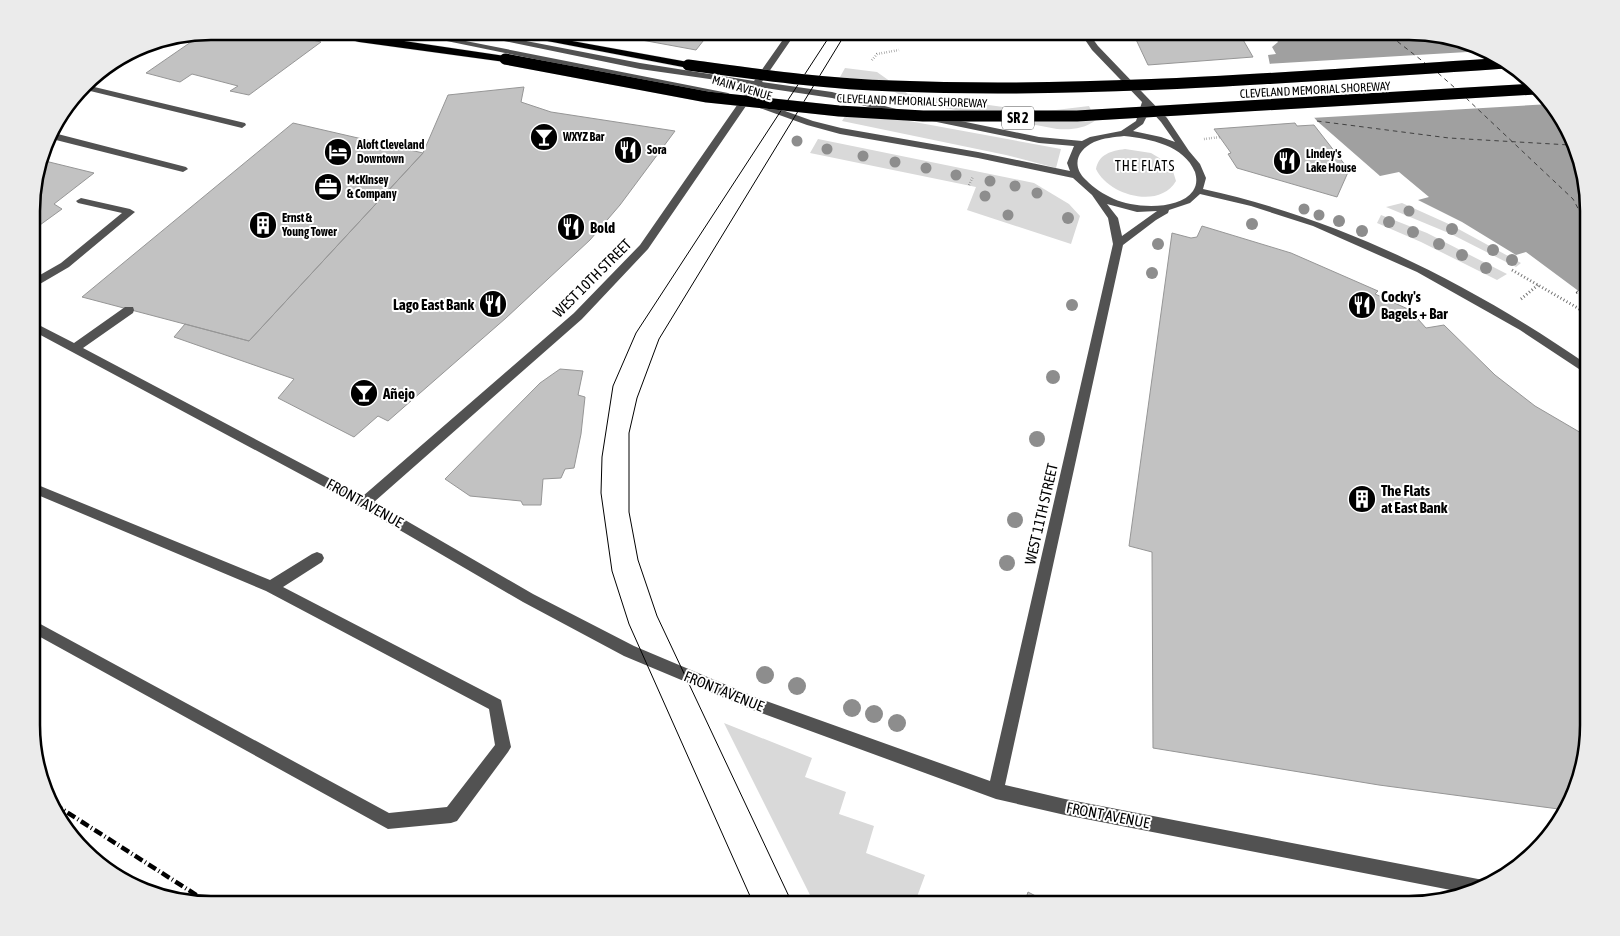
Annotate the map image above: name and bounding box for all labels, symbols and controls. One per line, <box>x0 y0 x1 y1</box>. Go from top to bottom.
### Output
street label: MAIN AVENUE <box>710 73 774 103</box>
street label: CLEVELAND MEMORIAL SHOREWAY <box>1239 79 1391 101</box>
street label: CLEVELAND MEMORIAL SHOREWAY <box>836 91 988 111</box>
road number: SR 2 <box>1002 106 1034 130</box>
bar icon: WXYZ Bar <box>529 122 559 152</box>
place label: WXYZ Bar <box>562 130 605 144</box>
restaurant icon: Sora <box>613 135 643 165</box>
hotel icon: Aloft Cleveland Downtown <box>323 137 353 167</box>
place label: Aloft Cleveland Downtown <box>356 138 425 166</box>
place label: Sora <box>647 143 667 157</box>
restaurant icon: Lindey's Lake House <box>1272 146 1302 176</box>
place label: Lindey's Lake House <box>1306 147 1357 175</box>
district label: THE FLATS <box>1115 158 1175 174</box>
office icon: McKinsey & Company <box>313 172 343 202</box>
place label: McKinsey & Company <box>347 173 397 201</box>
building icon: Ernst & Young Tower <box>248 210 278 240</box>
place label: Ernst & Young Tower <box>281 211 337 239</box>
restaurant icon: Bold <box>556 212 586 242</box>
place label: Bold <box>590 219 615 236</box>
street label: WEST 10TH STREET <box>549 235 635 321</box>
place label: Cocky's Bagels + Bar <box>1381 288 1448 322</box>
restaurant icon: Lago East Bank <box>478 289 508 319</box>
restaurant icon: Cocky's Bagels + Bar <box>1347 290 1377 320</box>
place label: Lago East Bank <box>393 296 474 313</box>
bar icon: Añejo <box>349 378 379 408</box>
place label: Añejo <box>382 385 415 402</box>
street label: WEST 11TH STREET <box>1021 461 1061 566</box>
street label: FRONT AVENUE <box>324 475 407 531</box>
place label: The Flats at East Bank <box>1381 482 1448 516</box>
building icon: The Flats at East Bank <box>1347 484 1377 514</box>
street label: FRONT AVENUE <box>682 667 767 715</box>
street label: FRONT AVENUE <box>1065 799 1152 832</box>

